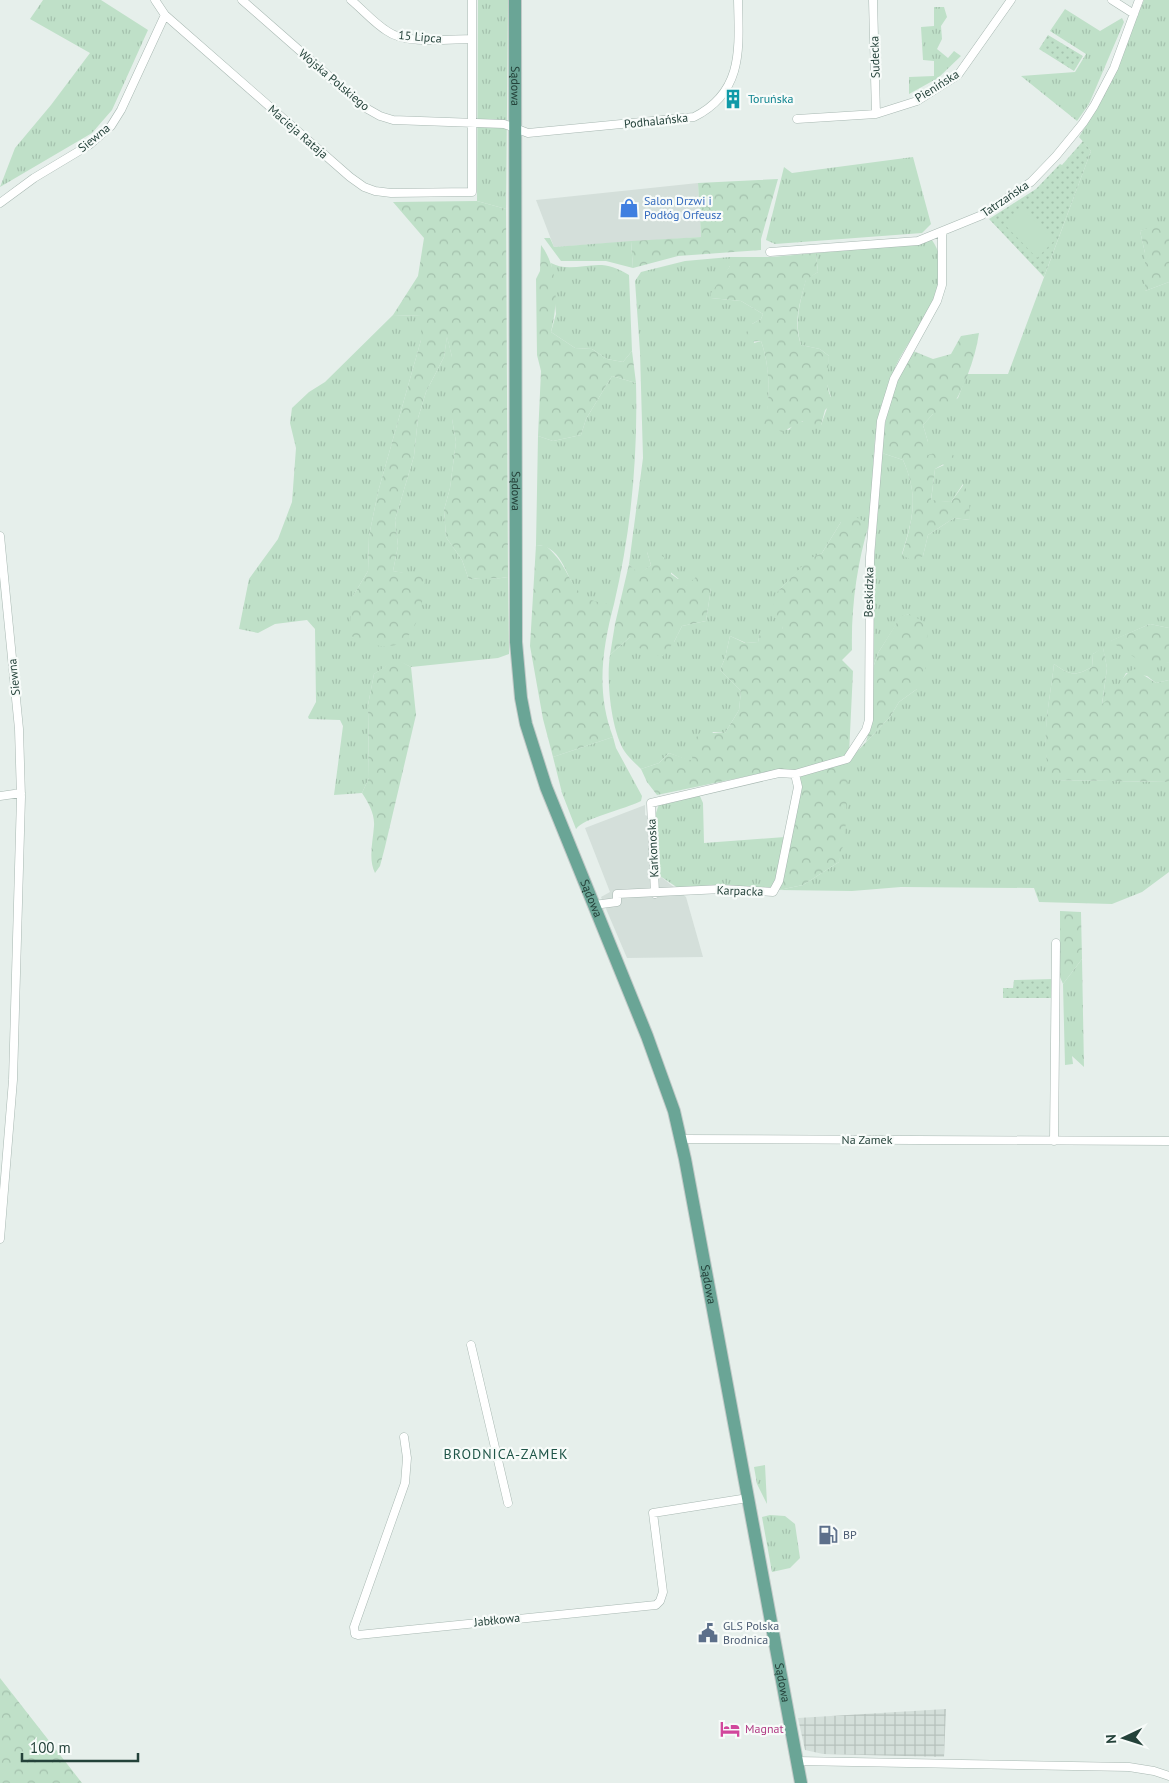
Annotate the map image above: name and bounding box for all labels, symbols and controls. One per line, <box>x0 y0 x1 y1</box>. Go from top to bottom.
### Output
street label: 15 Lipca <box>398 27 442 46</box>
street label: Sudecka <box>866 36 883 78</box>
street label: Wojska Polskiego <box>296 46 373 114</box>
street label: Sądowa <box>508 66 523 106</box>
street label: Pienińska <box>912 66 962 105</box>
building icon: Toruńska <box>722 88 744 110</box>
place label: Toruńska <box>748 91 793 106</box>
street label: Macieja Rataja <box>265 101 331 162</box>
street label: Podhalańska <box>623 110 689 131</box>
street label: Siewna <box>75 120 113 155</box>
street label: Tatrzańska <box>978 177 1031 220</box>
place label: Salon Drzwi i Podłóg Orfeusz <box>644 193 722 222</box>
shop icon: Salon Drzwi i Podłóg Orfeusz <box>618 197 640 219</box>
street label: Sądowa <box>509 471 524 511</box>
street label: Beskidzka <box>861 566 876 617</box>
street label: Siewna <box>4 658 23 696</box>
street label: Karkonoska <box>643 818 662 878</box>
street label: Sądowa <box>577 877 606 920</box>
street label: Karpacka <box>716 882 764 899</box>
street label: Na Zamek <box>842 1132 893 1147</box>
street label: Sądowa <box>698 1263 720 1305</box>
district label: BRODNICA-ZAMEK <box>444 1445 568 1463</box>
fuel station icon: BP <box>817 1524 839 1546</box>
place label: BP <box>843 1527 857 1542</box>
street label: Jabłkowa <box>472 1610 521 1629</box>
place label: GLS Polska Brodnica <box>723 1618 779 1647</box>
public building icon: GLS Polska Brodnica <box>697 1622 719 1644</box>
street label: Sądowa <box>772 1661 794 1704</box>
north arrow <box>1099 1713 1149 1763</box>
hotel icon: Magnat <box>719 1718 741 1740</box>
place label: Magnat <box>745 1721 783 1736</box>
scale bar <box>22 1730 139 1762</box>
text: N <box>1102 1734 1120 1744</box>
text: 100 m <box>30 1738 71 1757</box>

